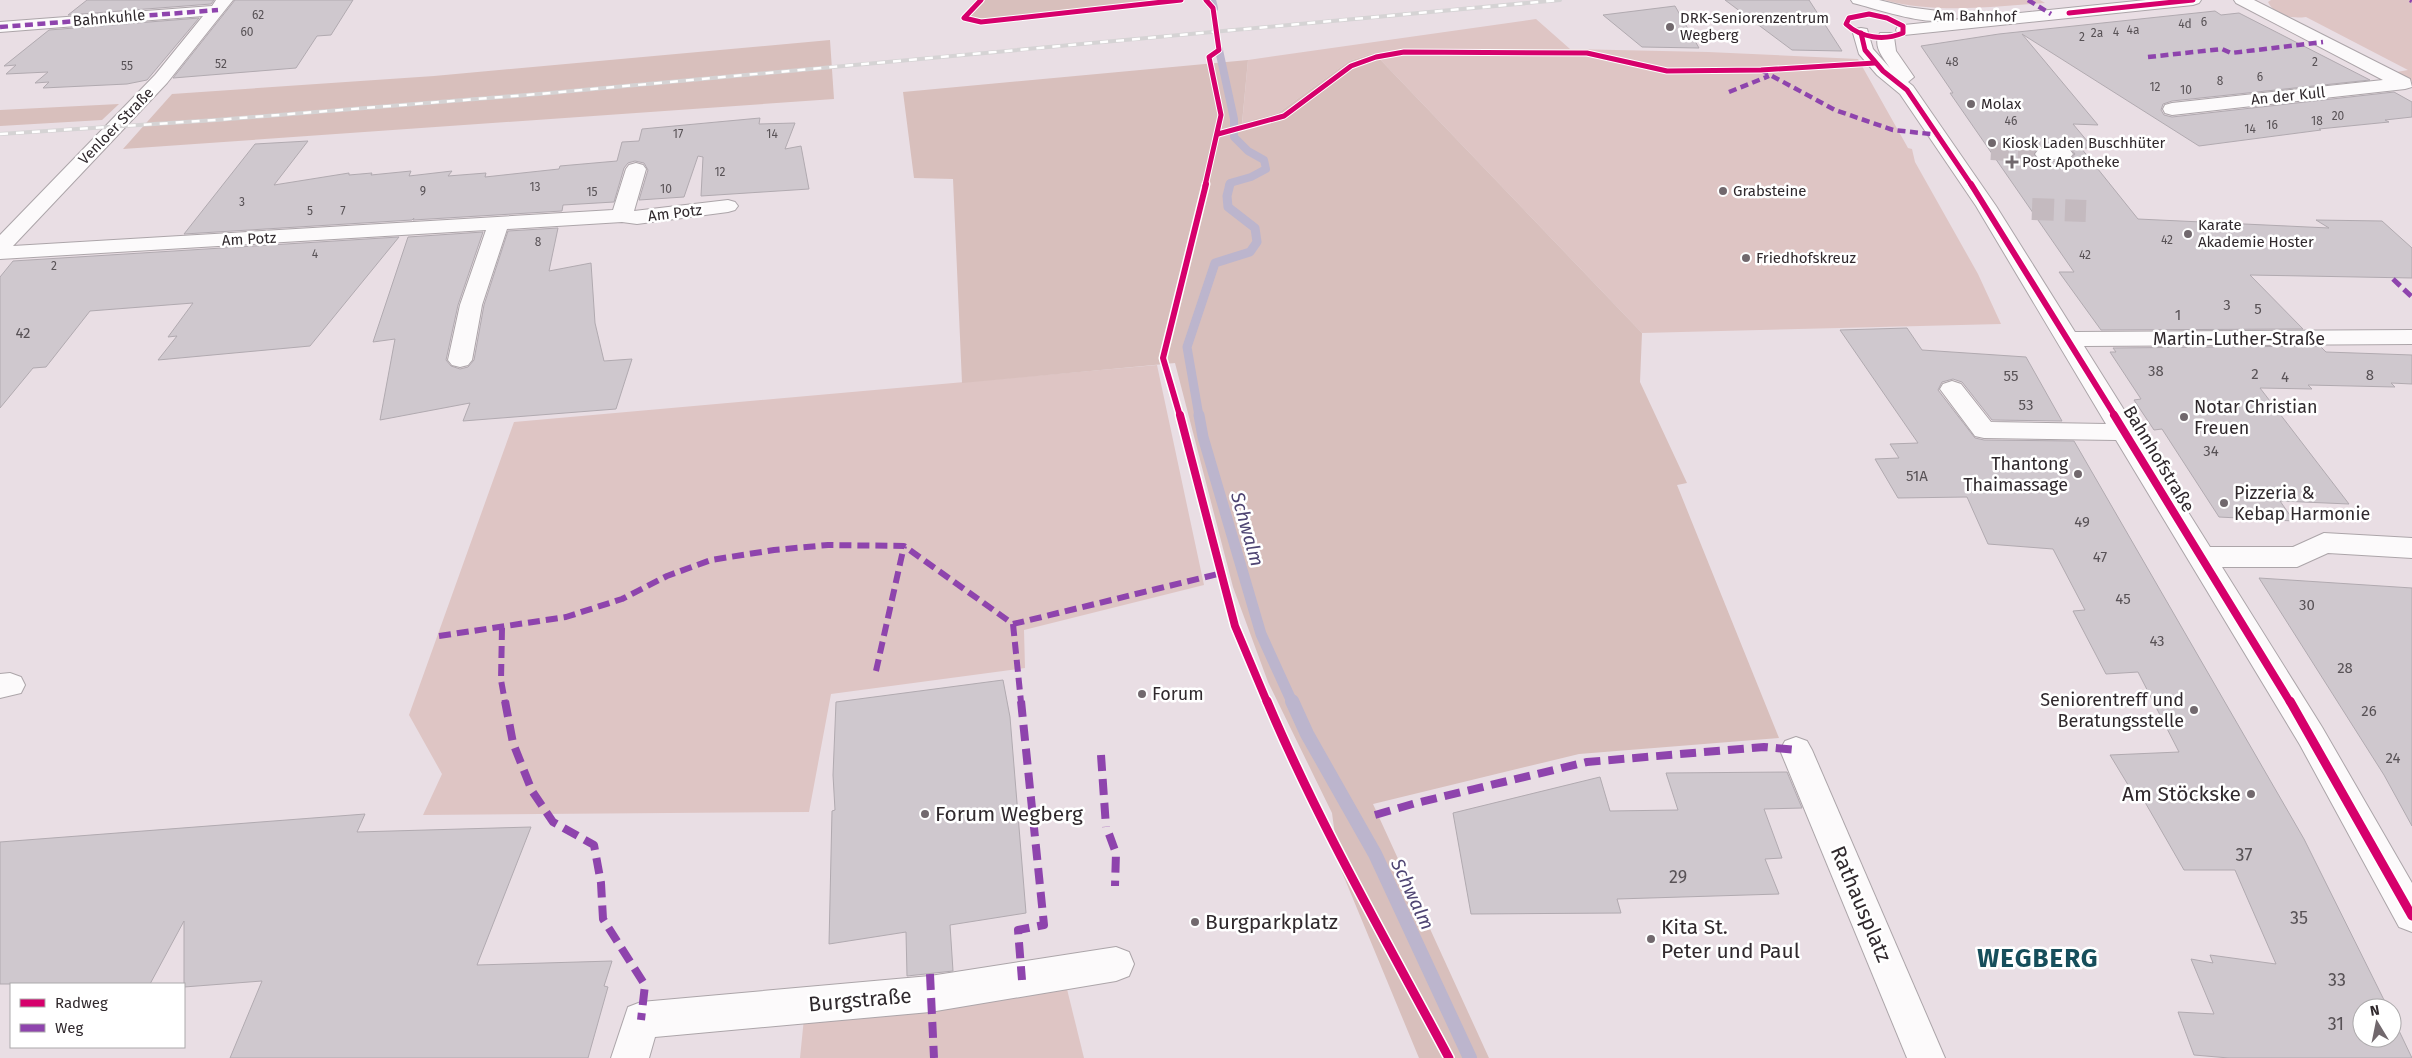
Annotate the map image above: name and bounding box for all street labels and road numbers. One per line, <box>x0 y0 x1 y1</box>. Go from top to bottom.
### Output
street label: Bahnkuhle <box>72 6 146 30</box>
street label: Am Bahnhof <box>1933 6 2018 26</box>
street label: An der Kull <box>2250 83 2327 109</box>
street label: Venloer Straße <box>75 84 157 168</box>
street label: Am Potz <box>647 201 704 225</box>
street label: Am Potz <box>221 229 277 249</box>
street label: Martin-Luther-Straße <box>2153 328 2325 350</box>
street label: Bahnhofstraße <box>2119 402 2199 516</box>
street label: Rathausplatz <box>1825 842 1897 966</box>
street label: Burgstraße <box>807 983 913 1017</box>

